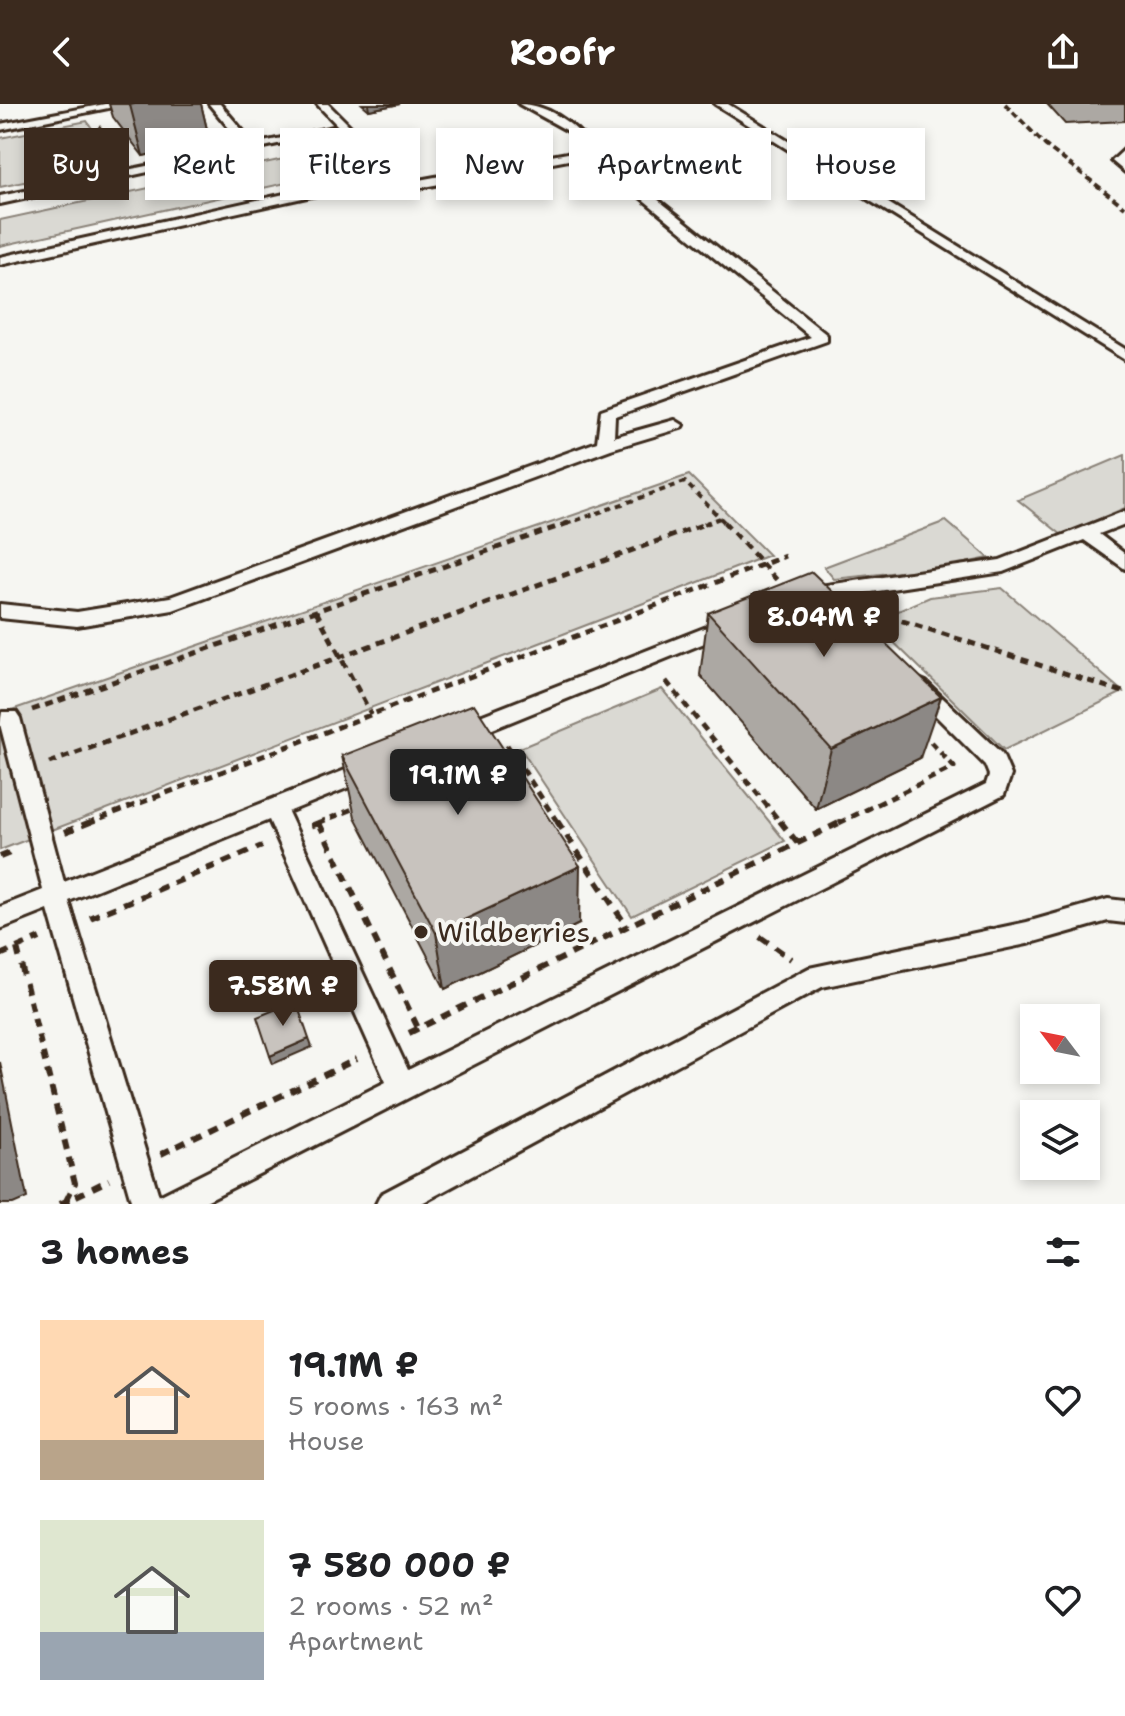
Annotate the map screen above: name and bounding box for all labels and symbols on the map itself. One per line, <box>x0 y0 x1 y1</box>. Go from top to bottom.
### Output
pin: 8.04M ₽ <box>750 591 898 659</box>
pin: 19.1M ₽ <box>384 749 532 817</box>
place label: Wildberries <box>437 913 590 951</box>
marker: Wildberries <box>412 923 430 941</box>
pin: 7.58M ₽ <box>209 960 357 1028</box>
north arrow <box>1020 1004 1100 1084</box>

